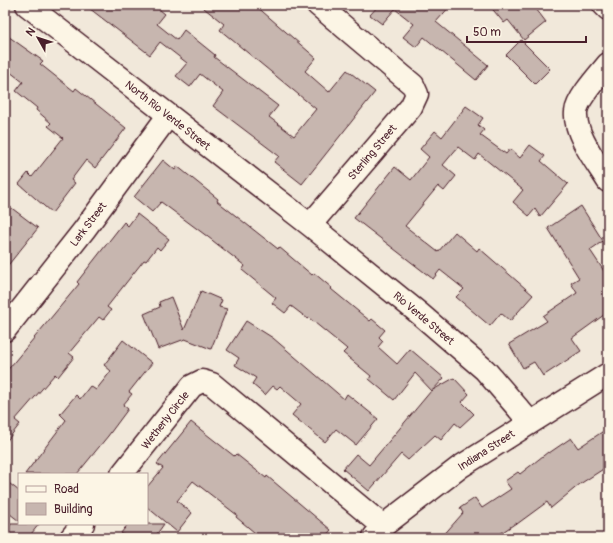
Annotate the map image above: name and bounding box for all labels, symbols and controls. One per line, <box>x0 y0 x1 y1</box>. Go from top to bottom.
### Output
north arrow <box>18 18 58 58</box>
scale bar <box>467 18 586 44</box>
text: N <box>23 25 38 39</box>
text: 50 m <box>473 25 501 40</box>
street label: North Rio Verde Street <box>122 78 213 153</box>
street label: Sterling Street <box>345 121 400 183</box>
street label: Lark Street <box>68 199 110 249</box>
street label: Rio Verde Street <box>391 289 457 348</box>
street label: Wetherly Circle <box>139 388 192 452</box>
street label: Indiana Street <box>455 427 518 474</box>
legend <box>18 473 148 525</box>
text: Road <box>54 482 79 497</box>
text: Building <box>54 502 93 517</box>

